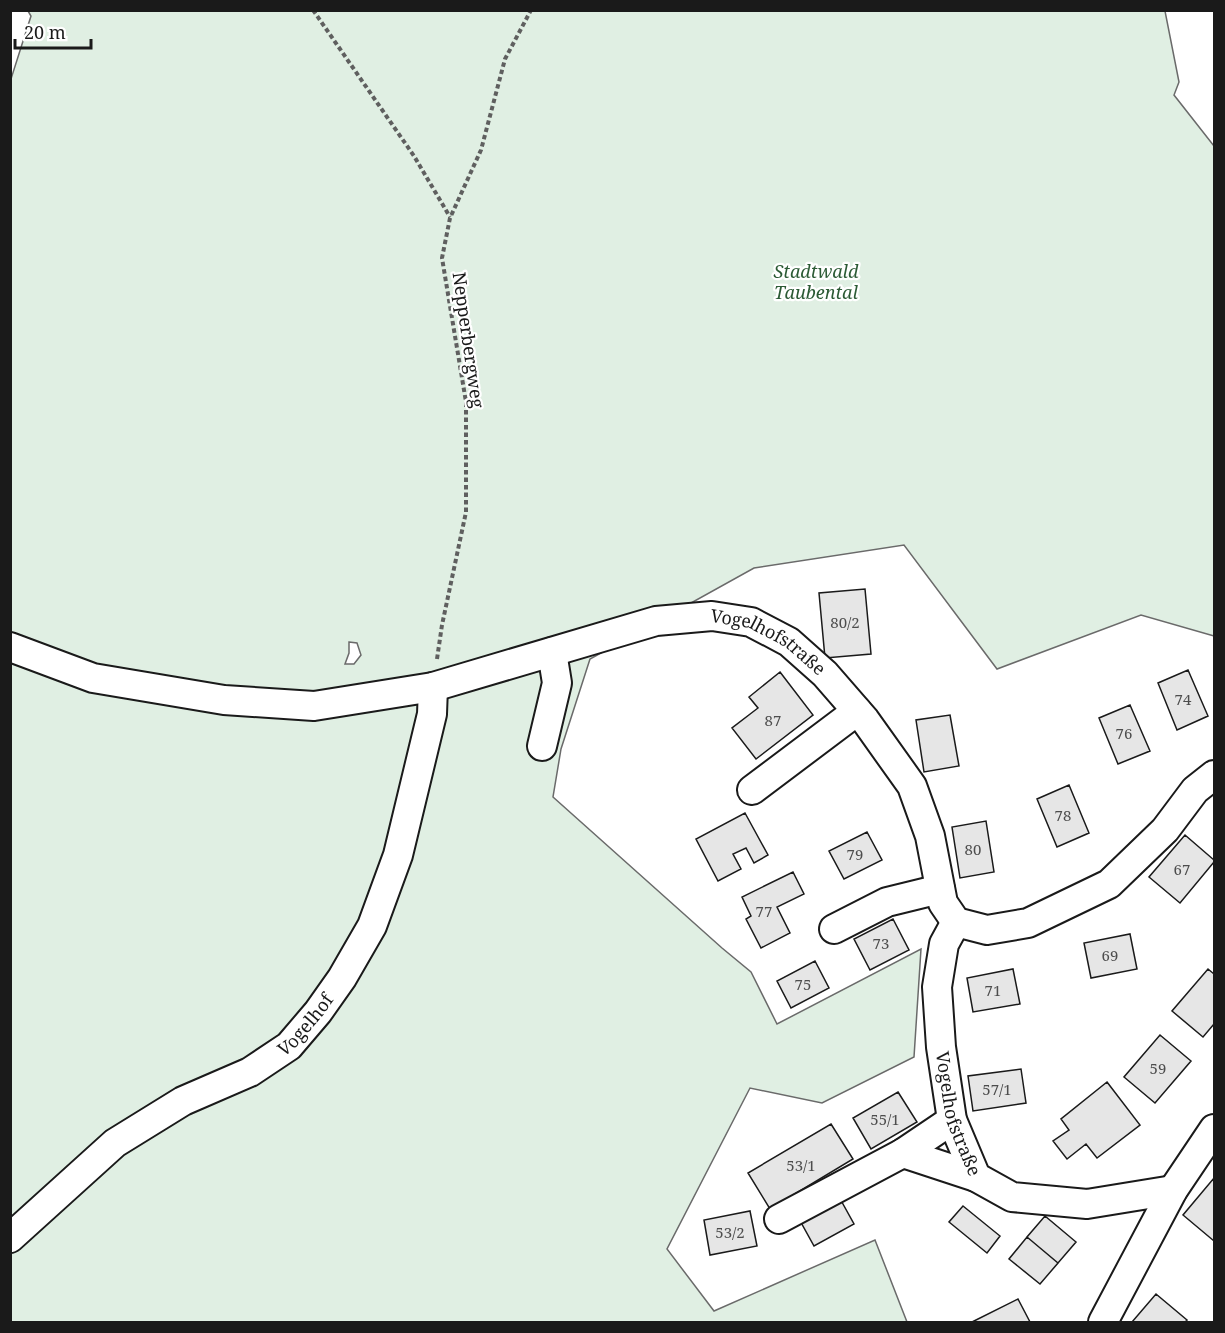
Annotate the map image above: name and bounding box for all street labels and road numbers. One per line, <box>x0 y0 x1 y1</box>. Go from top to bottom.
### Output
street label: Nepperbergweg <box>448 270 490 410</box>
street label: Vogelhofstraße <box>709 603 831 680</box>
street label: Vogelhof <box>273 988 339 1061</box>
street label: Vogelhofstraße <box>931 1050 987 1179</box>

